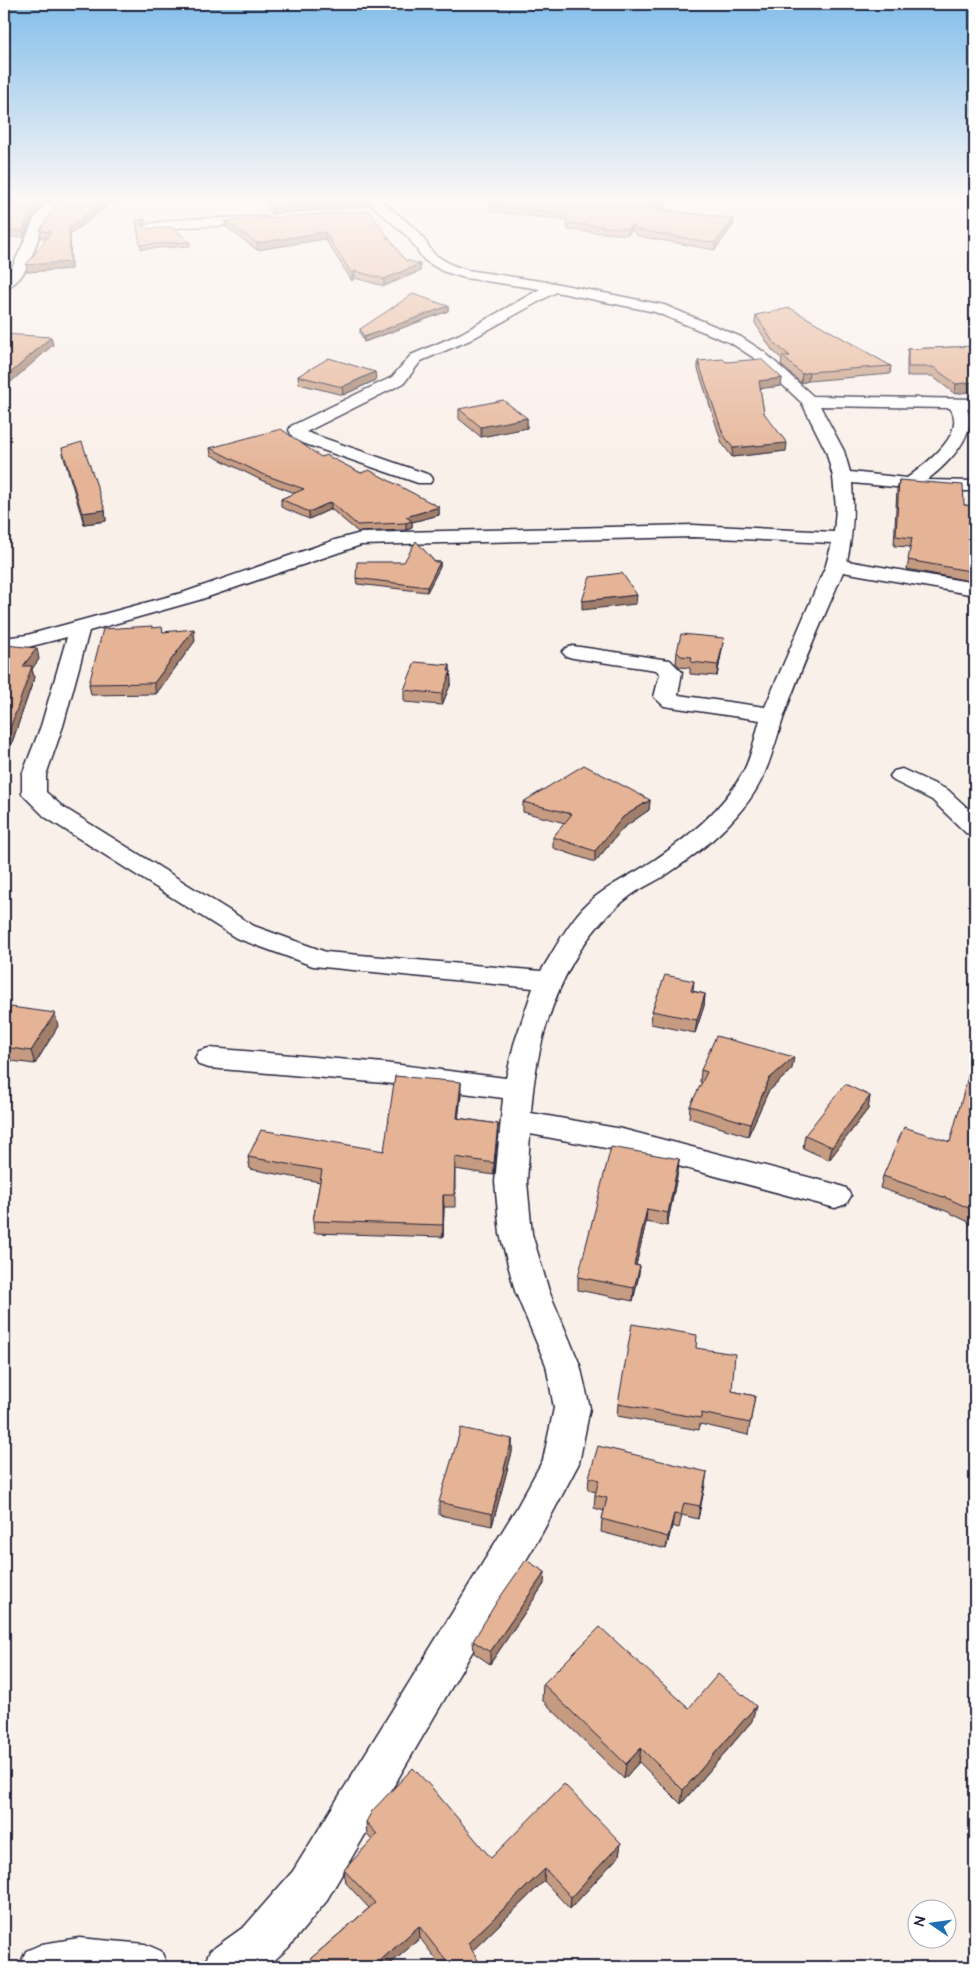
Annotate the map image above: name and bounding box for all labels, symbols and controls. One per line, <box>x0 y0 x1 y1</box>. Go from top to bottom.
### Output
north arrow <box>906 1898 956 1948</box>
text: N <box>910 1915 931 1928</box>

